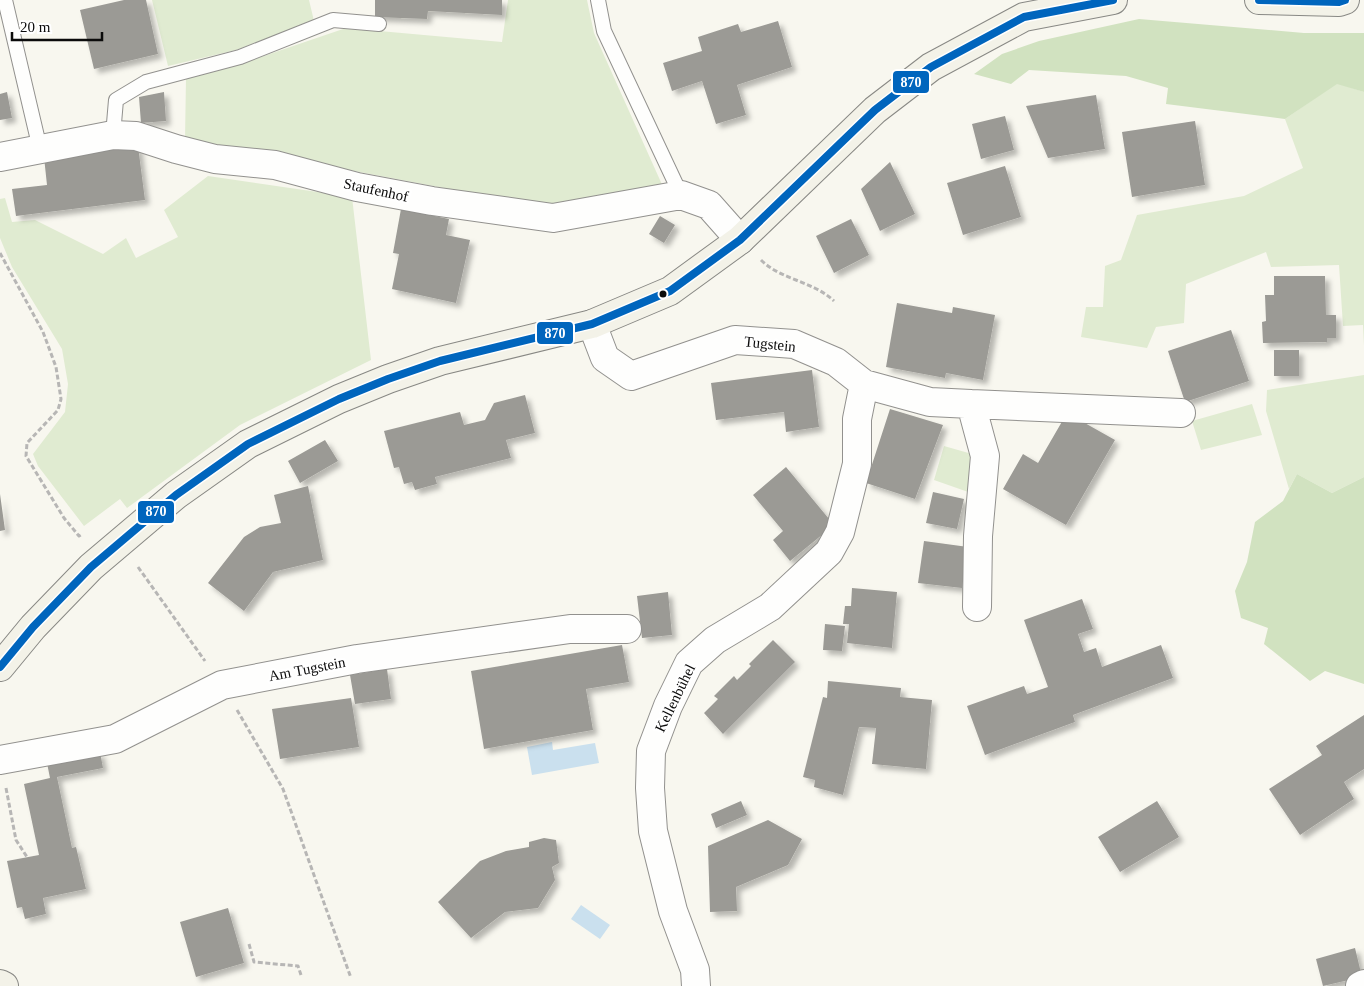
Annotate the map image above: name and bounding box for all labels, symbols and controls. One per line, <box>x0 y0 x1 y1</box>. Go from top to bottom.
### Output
scale bar <box>12 10 102 42</box>
text: 20 m <box>20 19 51 35</box>
line badge: 870 <box>892 70 930 94</box>
text: 870 <box>901 75 922 90</box>
street label: Staufenhof <box>342 175 410 205</box>
unlabelled marker <box>658 289 668 299</box>
line badge: 870 <box>536 321 574 345</box>
text: 870 <box>545 326 566 341</box>
street label: Tugstein <box>743 333 797 355</box>
line badge: 870 <box>137 500 175 524</box>
text: 870 <box>146 504 167 519</box>
street label: Am Tugstein <box>267 654 347 684</box>
street label: Kellenbühel <box>652 662 698 734</box>

